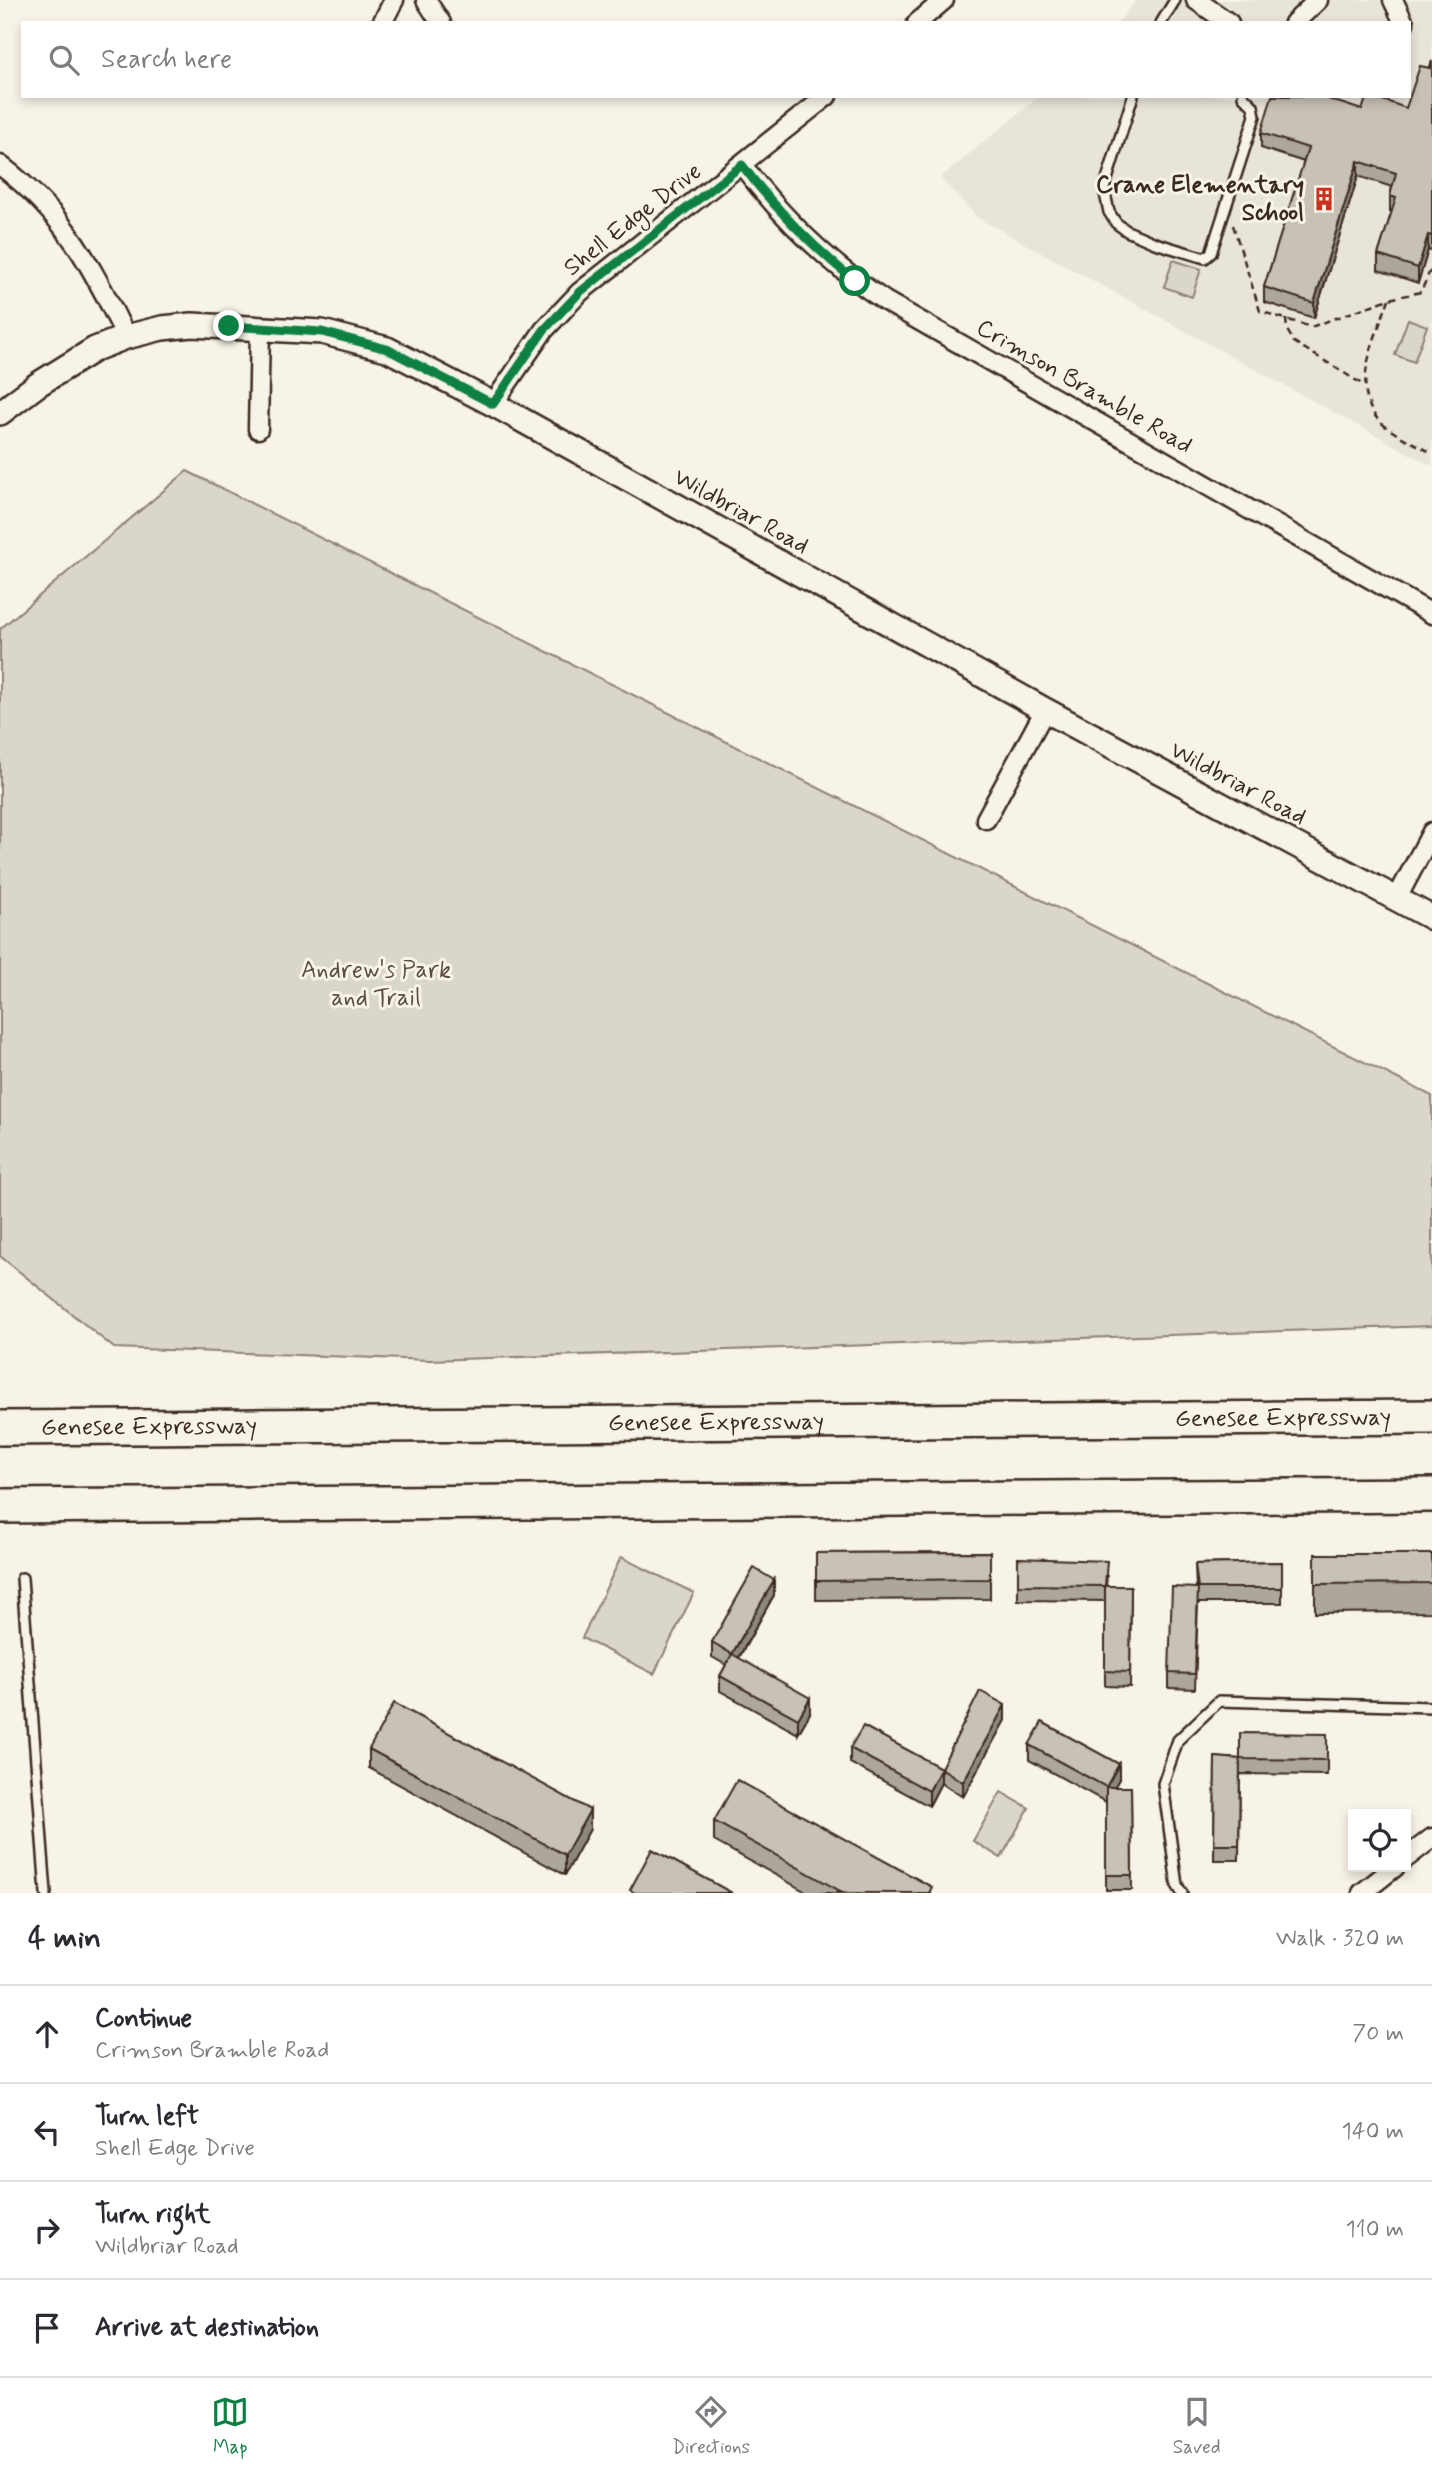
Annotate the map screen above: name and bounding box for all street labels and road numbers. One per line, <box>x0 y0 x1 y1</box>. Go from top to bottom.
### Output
street label: Shell Edge Drive <box>558 156 710 285</box>
street label: Crimson Bramble Road <box>970 312 1198 462</box>
street label: Wildbriar Road <box>668 462 814 562</box>
street label: Wildbriar Road <box>1165 735 1311 833</box>
street label: Genesee Expressway <box>1175 1402 1391 1434</box>
street label: Genesee Expressway <box>608 1406 824 1439</box>
street label: Genesee Expressway <box>41 1411 257 1443</box>

